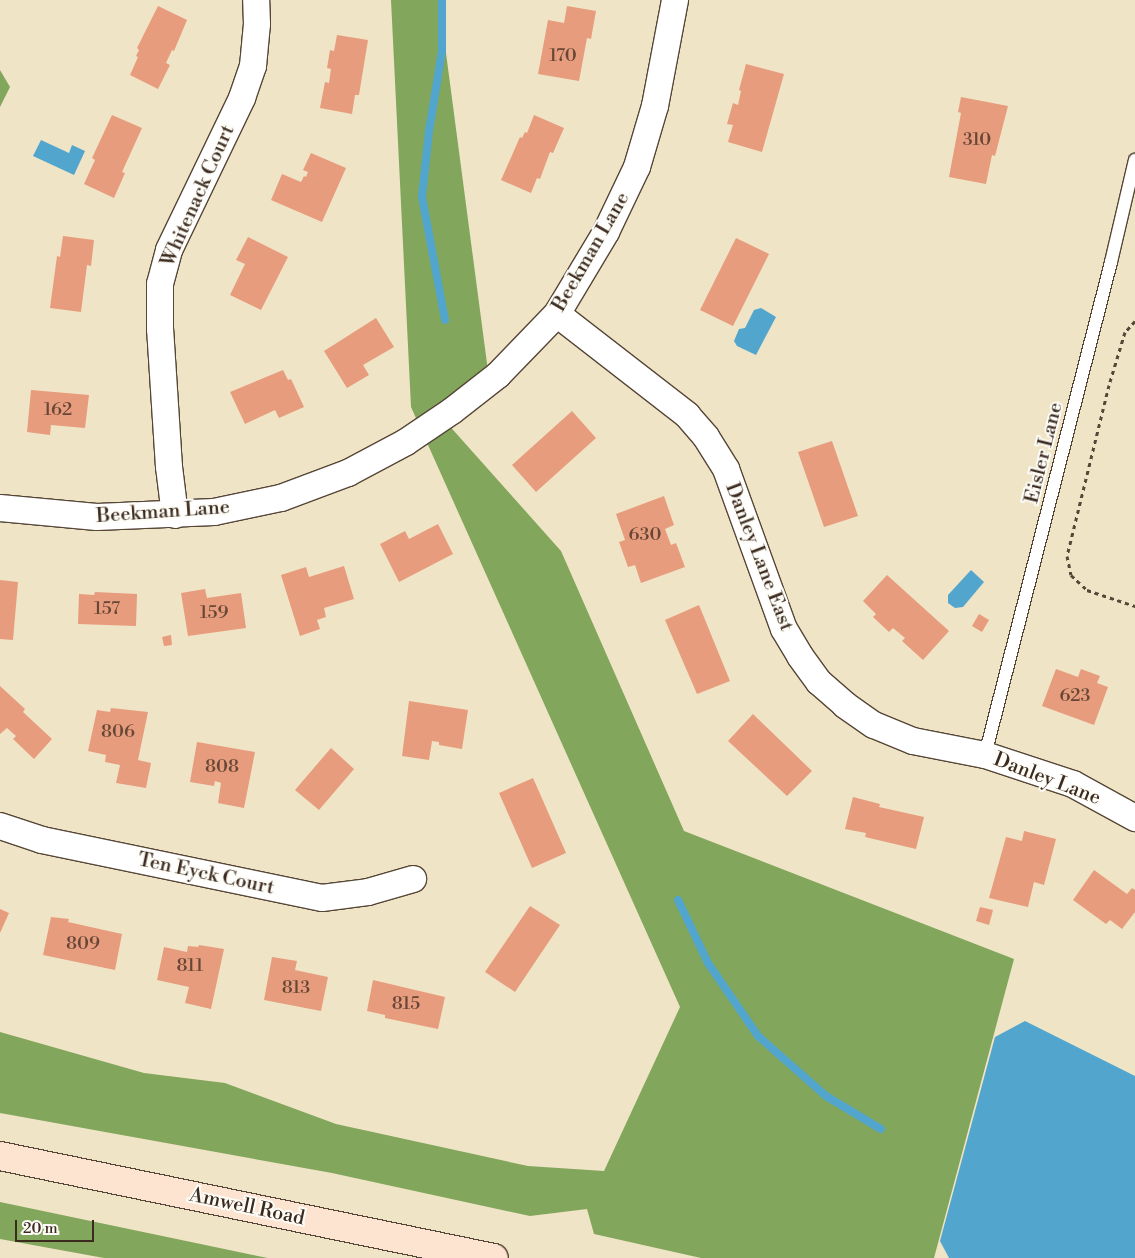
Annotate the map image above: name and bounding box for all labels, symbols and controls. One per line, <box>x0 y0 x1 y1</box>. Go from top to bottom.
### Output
house number: 170 <box>549 45 577 67</box>
street label: Whitenack Court <box>156 121 240 271</box>
house number: 310 <box>963 129 991 151</box>
street label: Beekman Lane <box>547 188 635 316</box>
house number: 162 <box>44 399 72 421</box>
street label: Eisler Lane <box>1020 400 1068 506</box>
street label: Danley Lane East <box>720 480 798 634</box>
street label: Beekman Lane <box>95 495 231 529</box>
house number: 630 <box>629 524 661 546</box>
house number: 157 <box>94 598 120 620</box>
house number: 159 <box>200 602 228 624</box>
house number: 623 <box>1059 685 1091 707</box>
house number: 806 <box>101 721 135 743</box>
street label: Danley Lane <box>990 748 1104 810</box>
house number: 808 <box>205 756 239 778</box>
street label: Ten Eyck Court <box>136 848 276 900</box>
house number: 809 <box>66 933 100 955</box>
house number: 811 <box>177 955 203 977</box>
house number: 813 <box>282 977 310 999</box>
house number: 815 <box>392 993 420 1015</box>
street label: Amwell Road <box>187 1183 307 1231</box>
scale bar <box>18 1210 96 1242</box>
text: 20 m <box>23 1219 58 1238</box>

